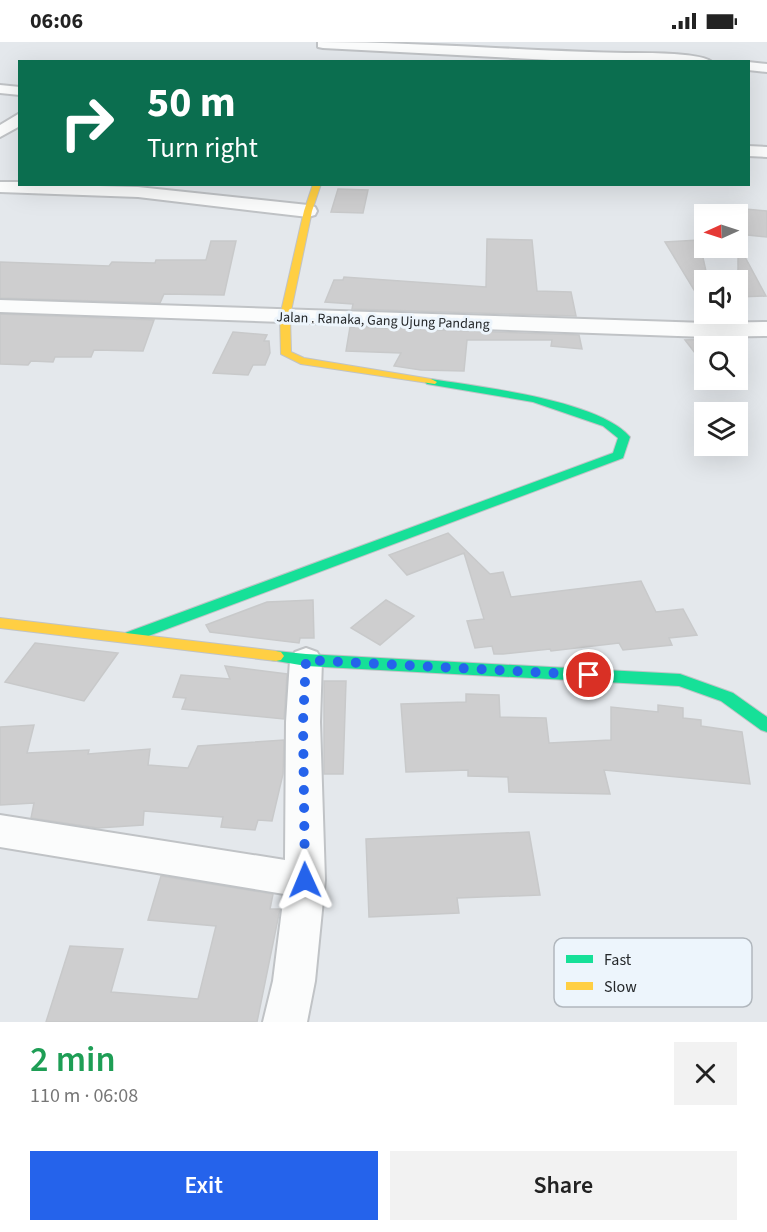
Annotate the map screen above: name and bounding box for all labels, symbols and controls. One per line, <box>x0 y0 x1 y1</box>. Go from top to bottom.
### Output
text: 06:06 <box>30 5 83 37</box>
text: 50 m <box>147 73 236 133</box>
icon: right <box>48 84 126 162</box>
text: Turn right <box>147 129 258 168</box>
north arrow <box>694 204 748 258</box>
map controls <box>694 204 748 456</box>
button: sound <box>694 270 748 324</box>
street label: Jalan . Ranaka, Gang Ujung Pandang <box>276 307 490 335</box>
button: search <box>694 336 748 390</box>
button: layers <box>694 402 748 456</box>
pin <box>563 649 614 700</box>
icon: arrive <box>572 658 605 691</box>
position arrow <box>273 848 337 912</box>
legend <box>554 938 752 1007</box>
text: Fast <box>604 949 632 971</box>
text: Slow <box>604 976 637 998</box>
text: 2 min <box>30 1034 116 1085</box>
button: close <box>674 1042 737 1105</box>
text: 110 m · 06:08 <box>30 1082 138 1110</box>
button: Exit <box>30 1151 378 1220</box>
button: Share <box>390 1151 737 1220</box>

